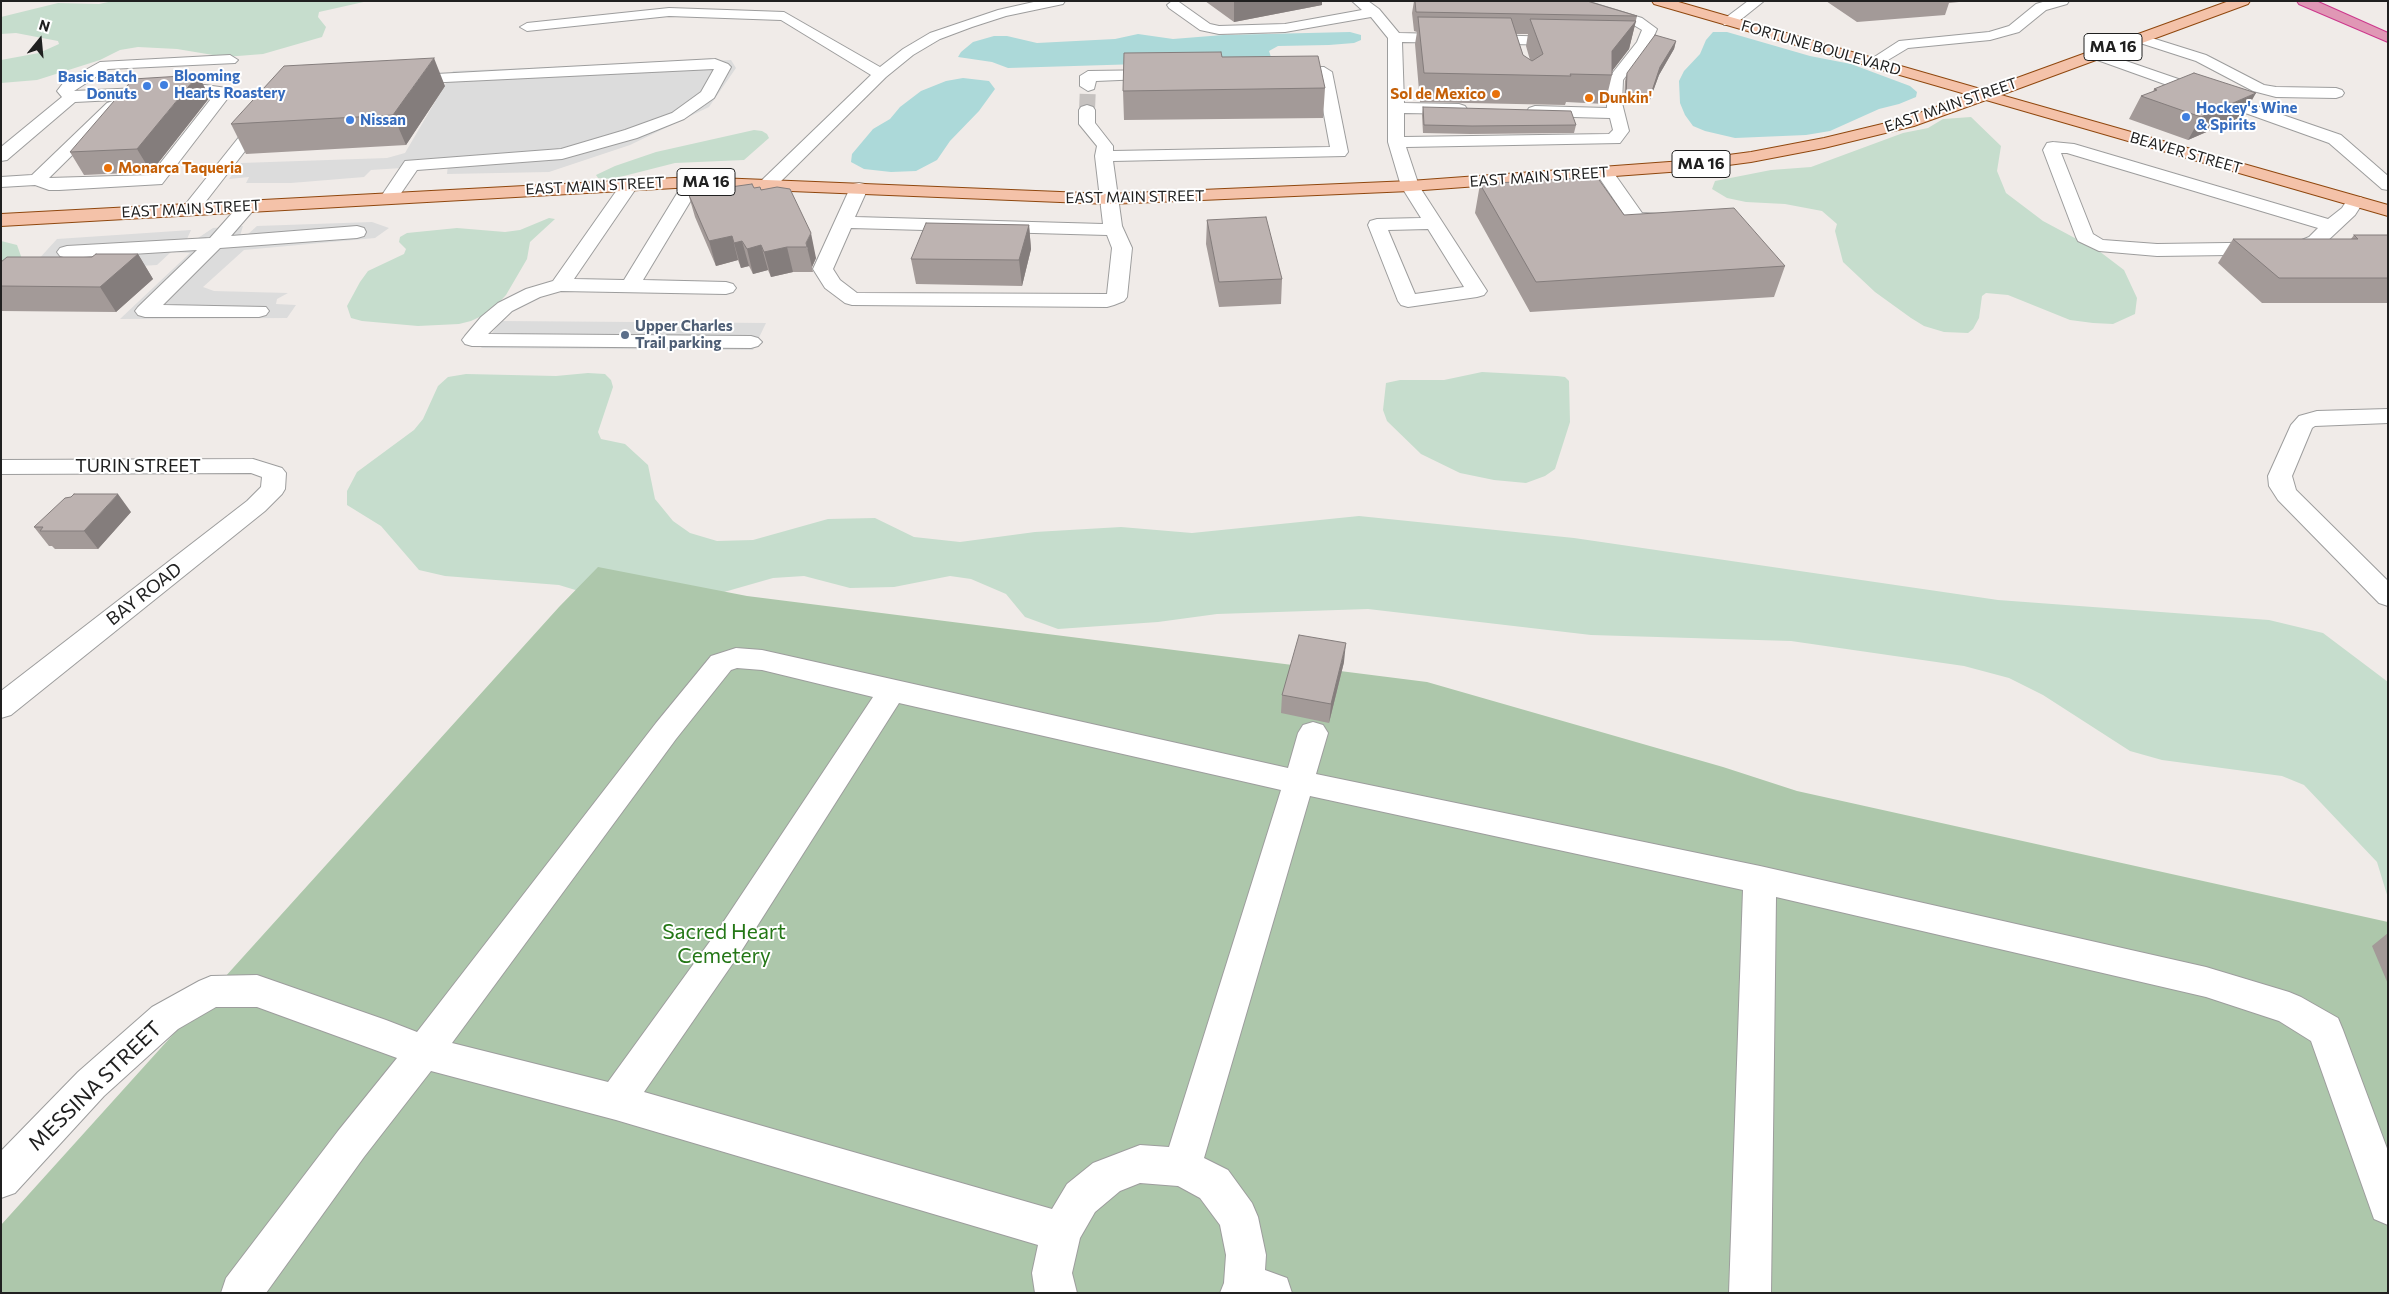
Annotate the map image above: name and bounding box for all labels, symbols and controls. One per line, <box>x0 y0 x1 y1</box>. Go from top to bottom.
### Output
north arrow <box>15 15 65 65</box>
text: N <box>37 16 52 35</box>
street label: FORTUNE BOULEVARD <box>1739 17 1903 79</box>
road number: MA 16 <box>2084 34 2142 61</box>
place label: Blooming Hearts Roastery <box>174 67 286 102</box>
place label: Basic Batch Donuts <box>58 68 137 103</box>
street label: EAST MAIN STREET <box>1882 74 2020 136</box>
marker: Blooming Hearts Roastery <box>158 79 170 91</box>
marker: Basic Batch Donuts <box>141 80 153 92</box>
place label: Sol de Mexico <box>1390 85 1486 103</box>
marker: Sol de Mexico <box>1490 88 1502 100</box>
place label: Dunkin' <box>1599 89 1652 107</box>
marker: Dunkin' <box>1583 92 1595 104</box>
place label: Hockey's Wine & Spirits <box>2196 99 2297 134</box>
place label: Nissan <box>360 111 406 129</box>
marker: Hockey's Wine & Spirits <box>2180 111 2192 123</box>
marker: Nissan <box>344 114 356 126</box>
street label: BEAVER STREET <box>2128 128 2244 178</box>
road number: MA 16 <box>1672 150 1730 178</box>
place label: Monarca Taqueria <box>118 159 242 177</box>
marker: Monarca Taqueria <box>102 162 114 174</box>
street label: EAST MAIN STREET <box>1469 163 1609 191</box>
road number: MA 16 <box>677 168 735 196</box>
street label: EAST MAIN STREET <box>525 173 665 199</box>
street label: EAST MAIN STREET <box>1065 187 1205 207</box>
street label: EAST MAIN STREET <box>121 196 261 222</box>
place label: Upper Charles Trail parking <box>635 317 733 352</box>
marker: Upper Charles Trail parking <box>619 329 631 341</box>
street label: TURIN STREET <box>75 455 201 477</box>
street label: BAY ROAD <box>102 558 186 630</box>
park label: Sacred Heart Cemetery <box>662 919 786 969</box>
street label: MESSINA STREET <box>23 1016 167 1156</box>

